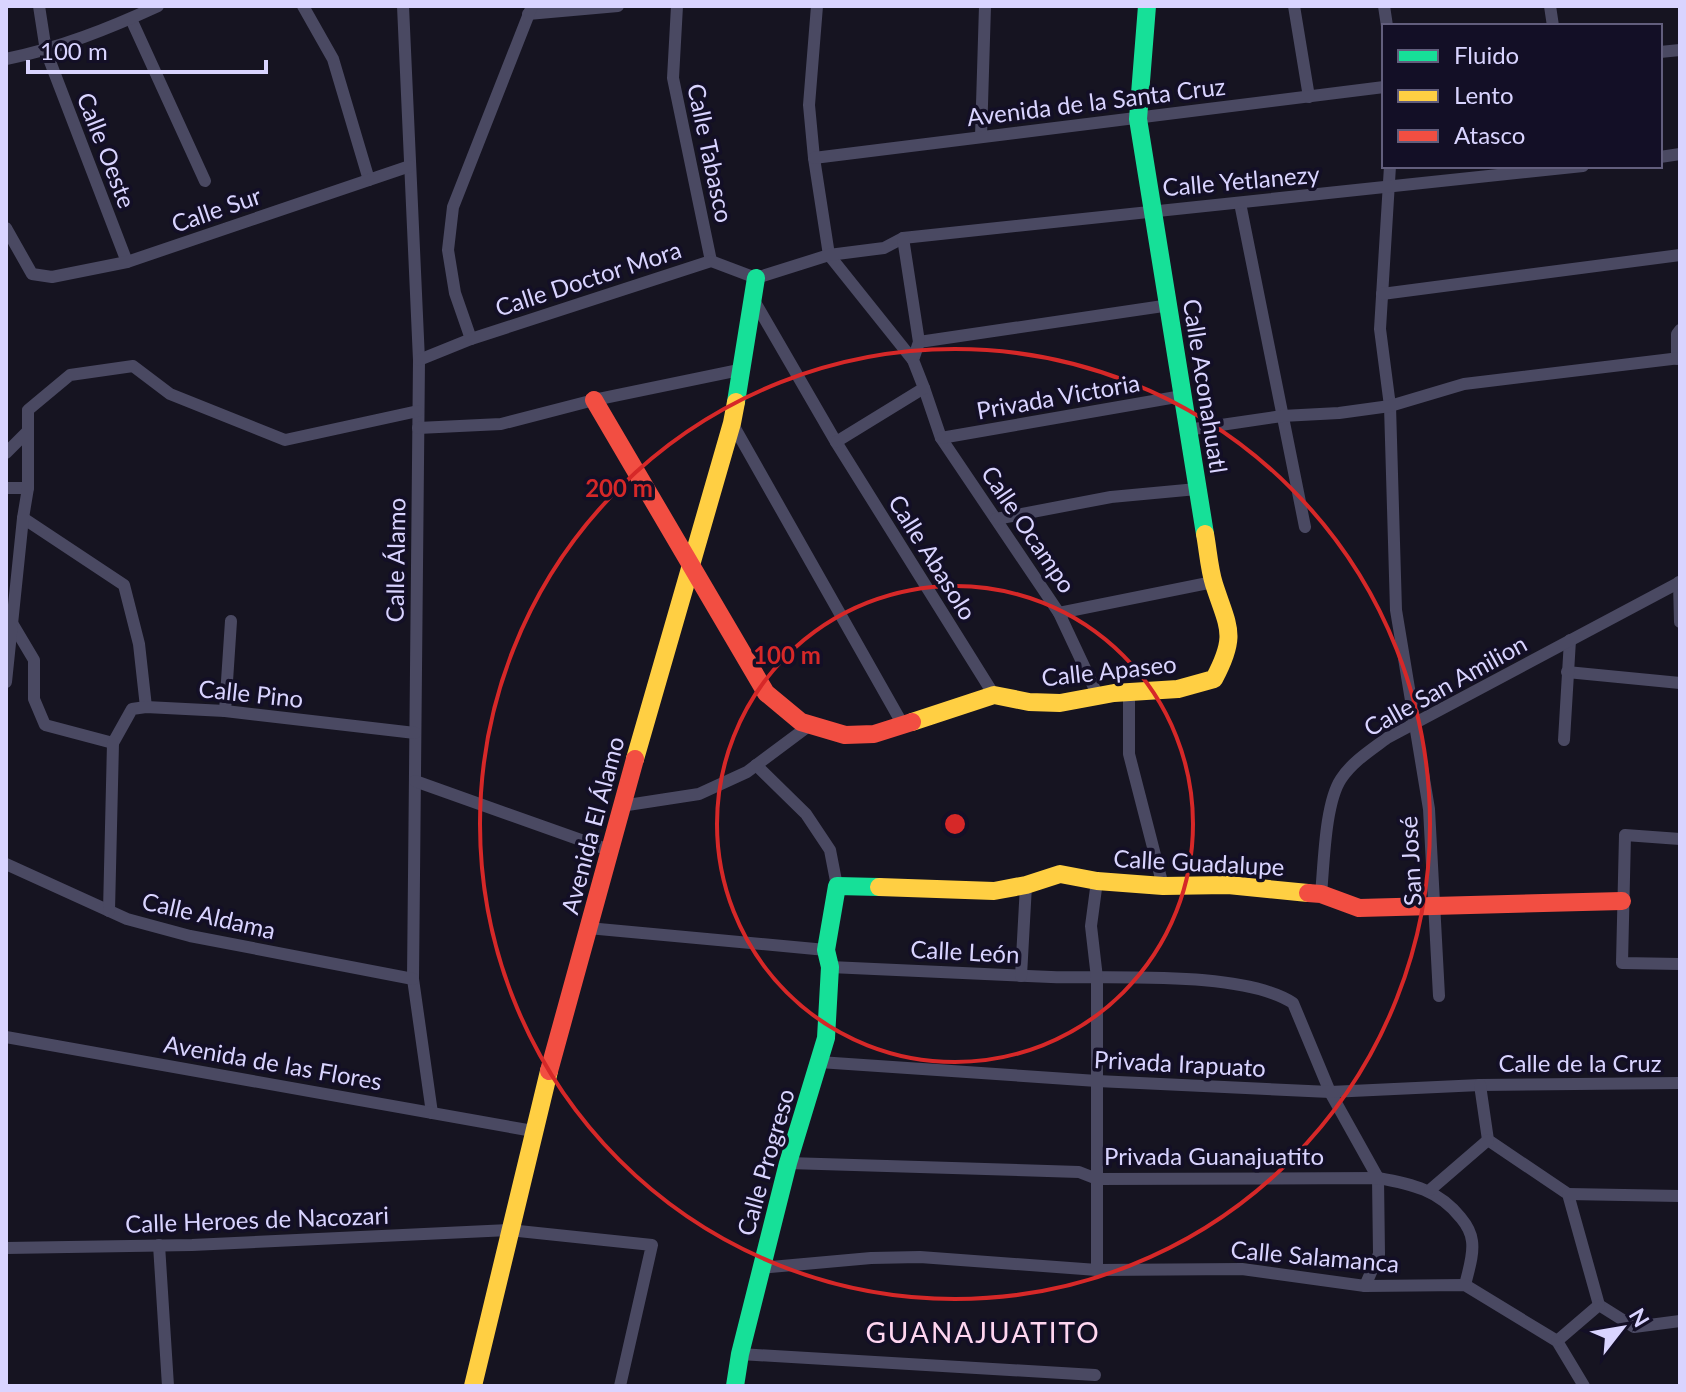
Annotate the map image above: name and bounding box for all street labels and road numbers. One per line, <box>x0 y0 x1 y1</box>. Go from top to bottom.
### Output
street label: Avenida de la Santa Cruz <box>965 71 1227 131</box>
street label: Calle Tabasco <box>682 81 740 225</box>
street label: Calle Oeste <box>72 88 142 212</box>
street label: Calle Yetlanezy <box>1161 159 1321 201</box>
street label: Calle Sur <box>167 180 265 238</box>
street label: Calle Doctor Mora <box>491 234 685 322</box>
street label: Calle Aconahuatl <box>1178 297 1234 475</box>
street label: Privada Victoria <box>974 367 1142 425</box>
street label: Calle Ocampo <box>976 460 1082 598</box>
street label: Calle Abasolo <box>883 489 983 625</box>
street label: Calle Álamo <box>379 498 411 622</box>
street label: Calle San Amilion <box>1358 628 1532 742</box>
street label: Calle Apaseo <box>1040 648 1178 692</box>
street label: Calle Pino <box>197 673 305 713</box>
street label: Avenida El Álamo <box>554 733 630 917</box>
street label: San José <box>1393 815 1427 907</box>
street label: Calle Guadalupe <box>1113 843 1285 881</box>
street label: Calle Aldama <box>139 886 279 944</box>
street label: Calle León <box>910 934 1020 968</box>
street label: Avenida de las Flores <box>162 1029 384 1095</box>
street label: Privada Irapuato <box>1093 1044 1267 1082</box>
street label: Calle de la Cruz <box>1498 1048 1662 1077</box>
street label: Calle Progreso <box>730 1085 800 1239</box>
street label: Privada Guanajuatito <box>1104 1141 1324 1170</box>
street label: Calle Heroes de Nacozari <box>125 1200 389 1238</box>
street label: Calle Salamanca <box>1230 1234 1400 1278</box>

